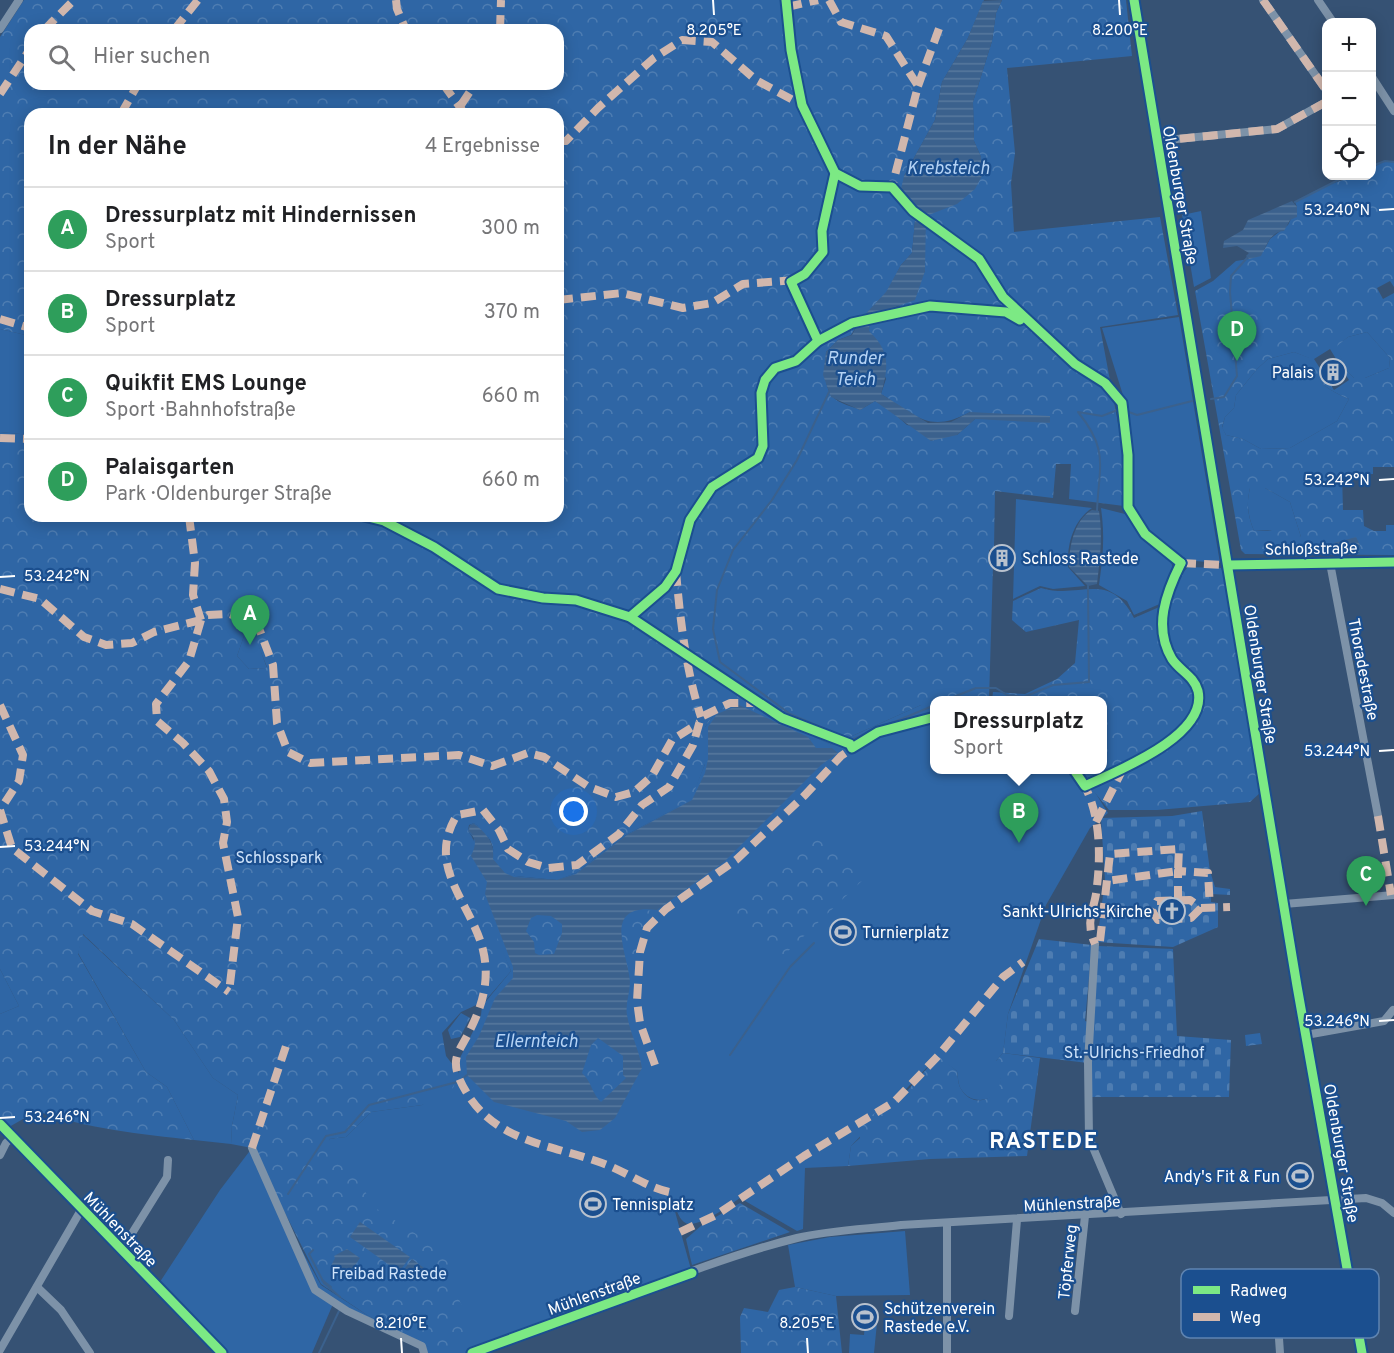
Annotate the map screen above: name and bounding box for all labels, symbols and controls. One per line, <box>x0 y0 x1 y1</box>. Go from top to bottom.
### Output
map controls <box>1322 18 1376 180</box>
button: + <box>1322 18 1376 72</box>
text: 8.205°E <box>686 22 742 41</box>
text: 8.200°E <box>1092 22 1148 41</box>
search box <box>24 24 564 90</box>
icon: search <box>45 41 78 74</box>
text: Hier suchen <box>93 44 210 71</box>
button: − <box>1322 72 1376 126</box>
street label: Oldenburger Straße <box>1157 124 1201 266</box>
button: locate <box>1322 126 1376 180</box>
text: In der Nähe <box>48 131 187 164</box>
text: 4 Ergebnisse <box>425 134 540 160</box>
water label: Krebsteich <box>907 158 990 181</box>
text: 53.240°N <box>1304 202 1370 221</box>
text: Dressurplatz mit Hindernissen <box>105 203 416 230</box>
text: A <box>60 216 75 242</box>
text: 300 m <box>481 216 540 242</box>
text: Sport <box>105 230 155 256</box>
text: Dressurplatz <box>105 287 236 314</box>
text: B <box>61 300 74 326</box>
text: 370 m <box>484 300 540 326</box>
pin: D <box>1218 312 1256 361</box>
text: Sport <box>105 314 155 340</box>
water label: Runder Teich <box>827 348 886 392</box>
building icon: Palais <box>1318 357 1348 387</box>
place label: Palais <box>1272 364 1314 384</box>
text: Quikfit EMS Lounge <box>105 371 307 398</box>
text: C <box>61 384 74 410</box>
text: 660 m <box>482 384 540 410</box>
text: Sport · Bahnhofstraße <box>105 398 296 424</box>
text: Palaisgarten <box>105 455 235 482</box>
text: D <box>60 468 75 494</box>
text: 660 m <box>482 468 540 494</box>
text: 53.242°N <box>1304 472 1370 491</box>
text: Park · Oldenburger Straße <box>105 482 332 508</box>
street label: Schloßstraße <box>1264 539 1358 561</box>
building icon: Schloss Rastede <box>987 543 1017 573</box>
place label: Schloss Rastede <box>1022 550 1139 570</box>
text: 53.242°N <box>24 568 90 587</box>
pin: A <box>230 596 270 645</box>
street label: Oldenburger Straße <box>1238 603 1280 745</box>
street label: Thoradestraße <box>1342 616 1382 722</box>
popup <box>930 696 1107 774</box>
text: Dressurplatz <box>953 709 1084 736</box>
text: Sport <box>953 736 1003 762</box>
text: 53.244°N <box>1304 743 1370 762</box>
pin: B <box>1000 794 1038 843</box>
your location <box>559 797 588 826</box>
text: 53.244°N <box>24 838 90 857</box>
park label: Schlosspark <box>236 849 322 869</box>
pin: C <box>1346 856 1386 906</box>
church icon: Sankt-Ulrichs-Kirche <box>1157 896 1187 926</box>
place label: Sankt-Ulrichs-Kirche <box>1002 903 1152 923</box>
sports icon: Turnierplatz <box>828 917 858 947</box>
place label: Turnierplatz <box>862 924 949 944</box>
text: 53.246°N <box>1304 1013 1370 1032</box>
water label: Ellernteich <box>494 1031 578 1054</box>
park label: St.-Ulrichs-Friedhof <box>1064 1044 1205 1064</box>
street label: Oldenburger Straße <box>1318 1082 1362 1224</box>
text: 53.246°N <box>24 1109 90 1128</box>
district label: RASTEDE <box>989 1129 1099 1156</box>
sports icon: Andy's Fit & Fun <box>1285 1161 1315 1191</box>
place label: Andy's Fit & Fun <box>1164 1168 1280 1188</box>
street label: Mühlenstraße <box>79 1188 161 1272</box>
sports icon: Tennisplatz <box>578 1189 608 1219</box>
street label: Mühlenstraße <box>1023 1192 1121 1218</box>
place label: Tennisplatz <box>612 1196 694 1216</box>
street label: Töpferweg <box>1055 1224 1083 1301</box>
park label: Freibad Rastede <box>331 1265 447 1285</box>
street label: Mühlenstraße <box>546 1269 644 1321</box>
legend <box>1181 1269 1379 1338</box>
text: Radweg <box>1230 1282 1287 1302</box>
place label: Schützenverein Rastede e.V. <box>884 1300 995 1338</box>
sports icon: Schützenverein Rastede e.V. <box>850 1302 880 1332</box>
text: Weg <box>1230 1309 1261 1329</box>
text: 8.210°E <box>375 1315 427 1334</box>
text: 8.205°E <box>779 1315 835 1334</box>

